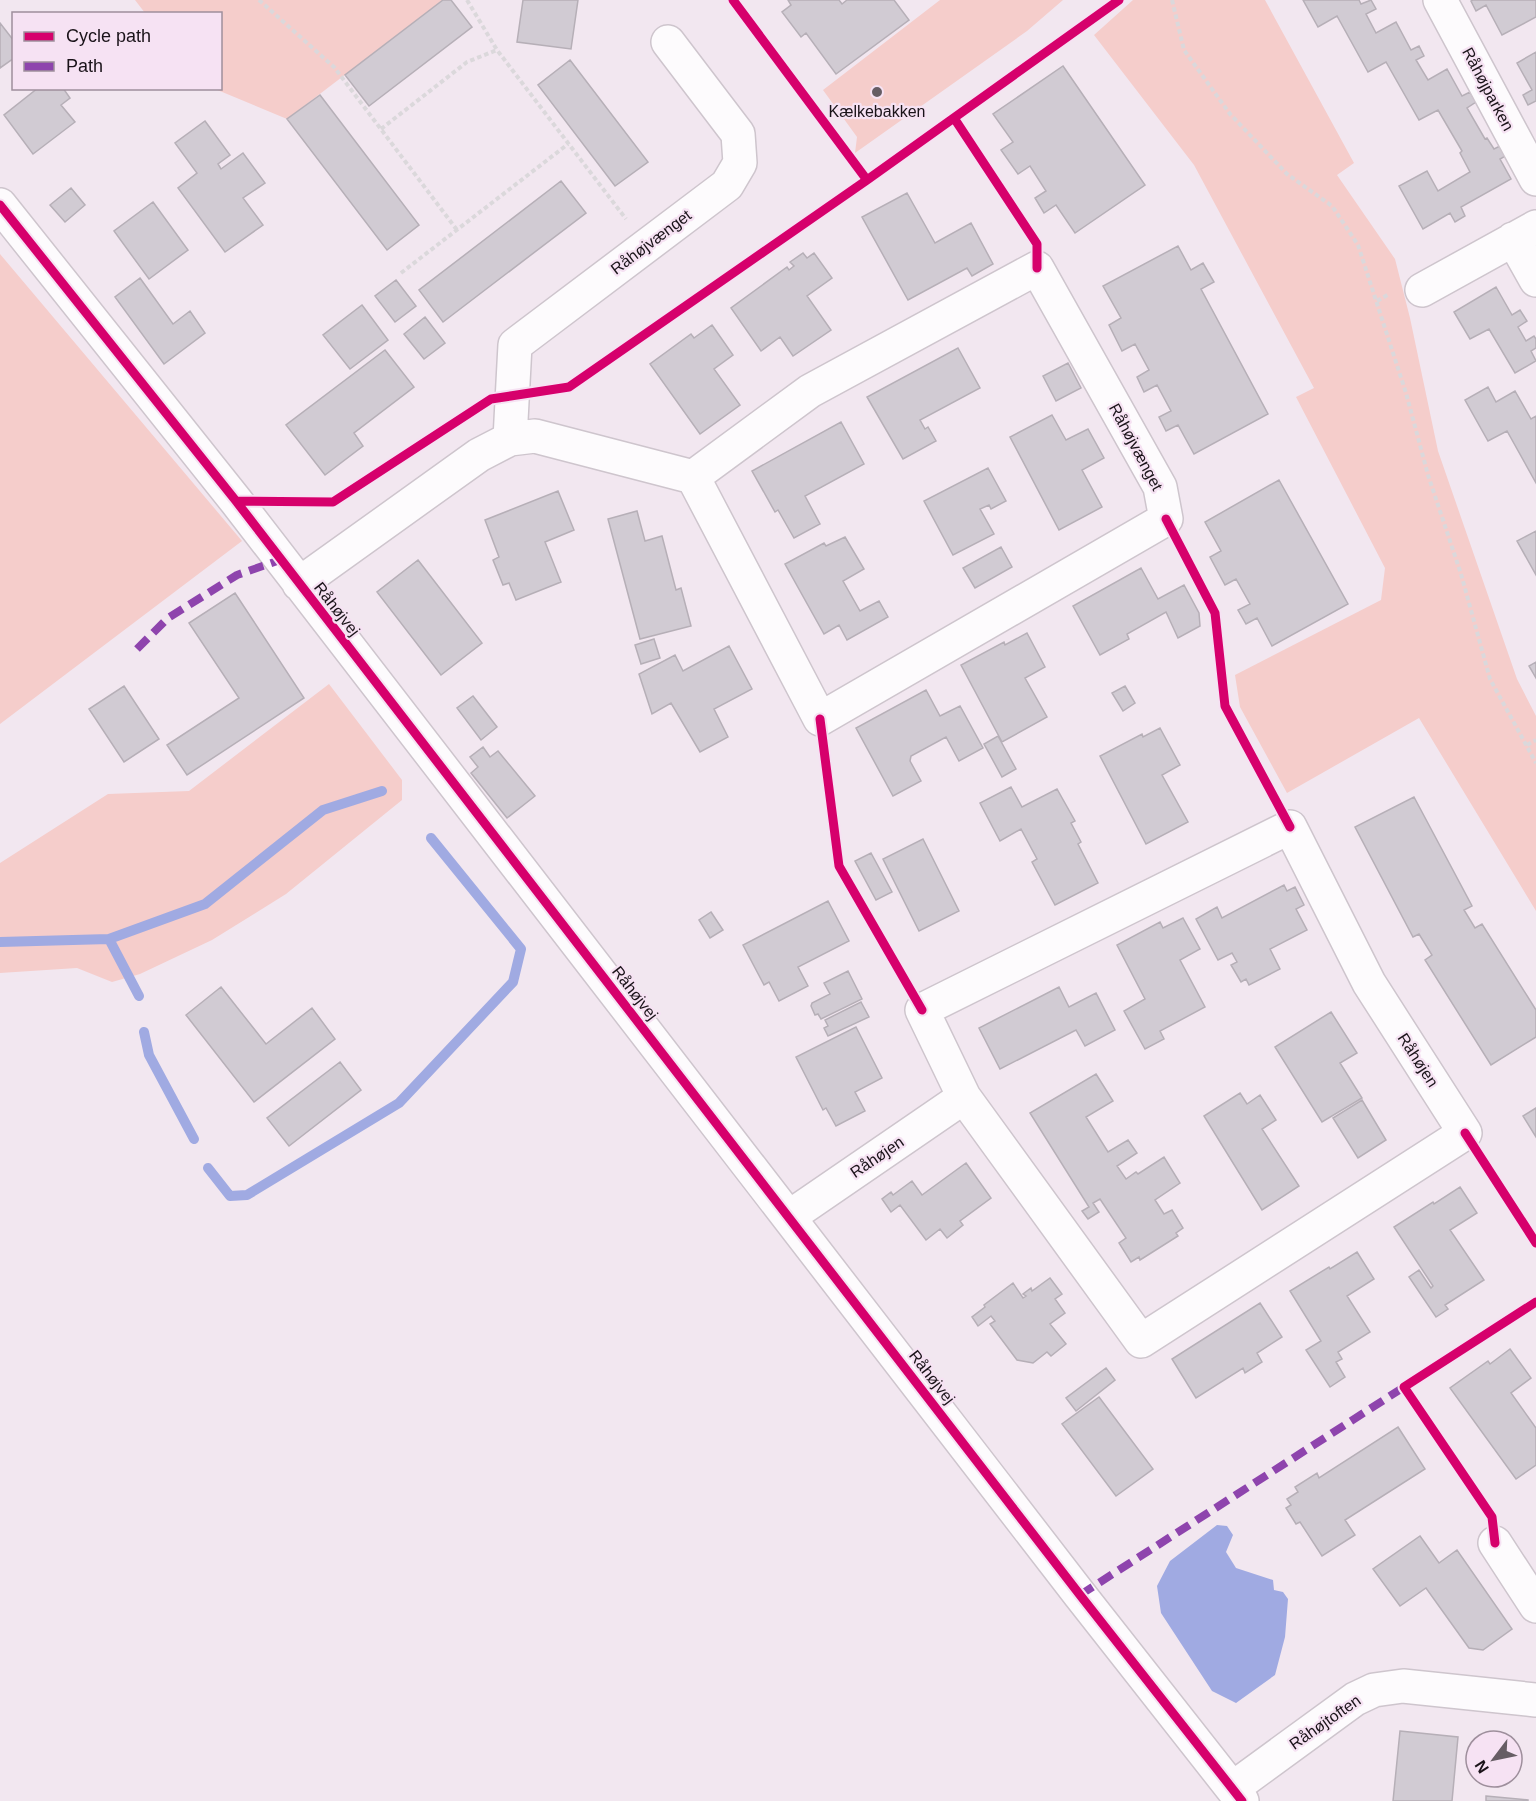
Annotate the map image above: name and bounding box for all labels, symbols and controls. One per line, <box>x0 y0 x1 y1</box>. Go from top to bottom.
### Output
legend <box>12 12 222 90</box>
text: Cycle path <box>66 26 151 46</box>
street label: Råhøjparken <box>1459 45 1517 133</box>
text: Path <box>66 56 103 76</box>
marker: Kælkebakken <box>870 85 884 99</box>
place label: Kælkebakken <box>829 103 925 120</box>
street label: Råhøjvænget <box>608 206 695 278</box>
street label: Råhøjvænget <box>1106 401 1166 494</box>
street label: Råhøjvej <box>311 579 363 639</box>
street label: Råhøjvej <box>609 963 661 1023</box>
street label: Råhøjen <box>1394 1030 1442 1090</box>
street label: Råhøjen <box>847 1133 907 1181</box>
street label: Råhøjvej <box>906 1347 958 1407</box>
street label: Råhøjtoften <box>1286 1691 1364 1753</box>
north arrow <box>1464 1729 1524 1789</box>
text: N <box>1471 1757 1492 1776</box>

